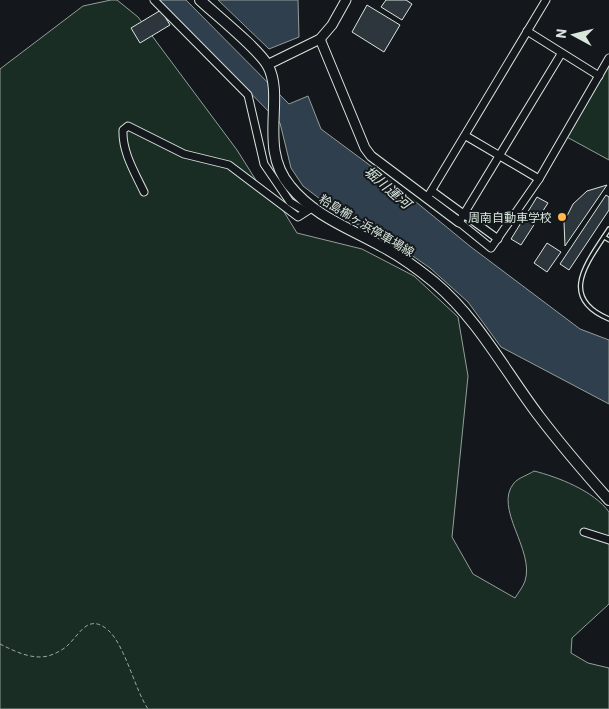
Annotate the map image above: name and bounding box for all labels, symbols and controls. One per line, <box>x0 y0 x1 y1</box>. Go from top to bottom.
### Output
north arrow <box>549 10 599 60</box>
text: N <box>552 28 570 39</box>
water label: 堀川運河 <box>361 162 417 214</box>
street label: 粭島櫛ヶ浜停車場線 <box>317 191 417 259</box>
place label: 周南自動車学校 <box>468 210 552 224</box>
marker: 周南自動車学校 <box>556 211 568 223</box>

